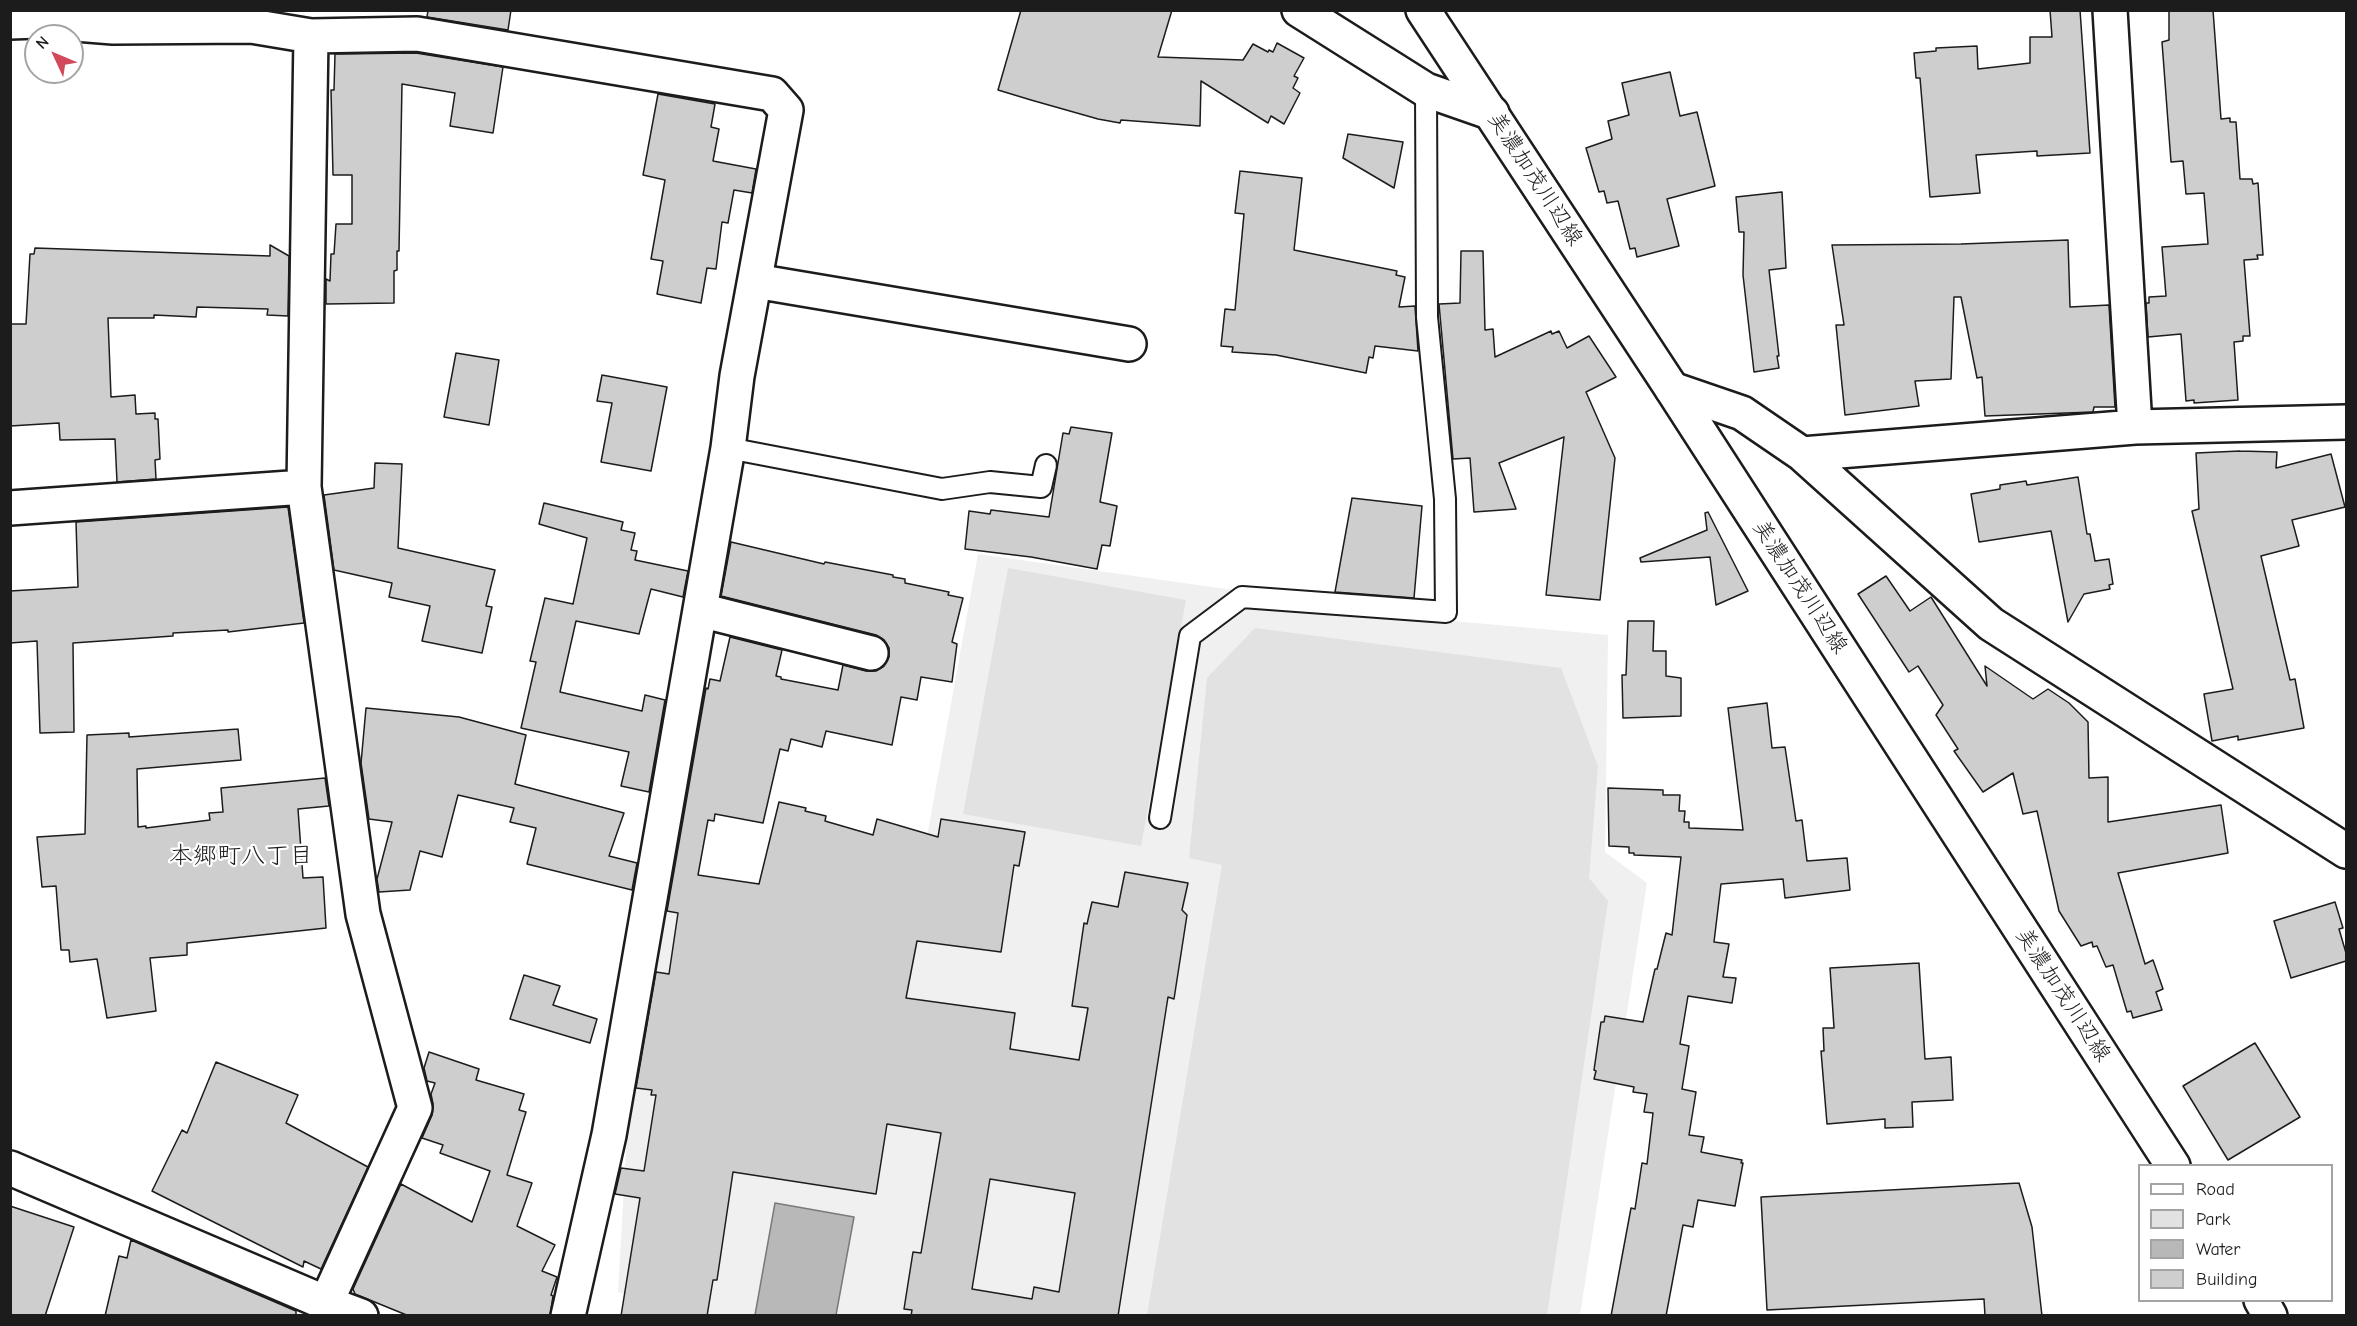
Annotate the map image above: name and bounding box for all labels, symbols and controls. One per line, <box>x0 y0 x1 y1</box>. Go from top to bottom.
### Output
north arrow <box>24 24 84 84</box>
text: N <box>32 33 53 53</box>
street label: 美濃加茂川辺線 <box>1482 107 1588 251</box>
street label: 美濃加茂川辺線 <box>1747 515 1853 659</box>
district label: 本郷町八丁目 <box>169 842 313 870</box>
street label: 美濃加茂川辺線 <box>2010 923 2116 1067</box>
legend <box>2138 1164 2333 1302</box>
text: Road <box>2196 1179 2235 1200</box>
text: Park <box>2196 1209 2230 1230</box>
text: Water <box>2196 1239 2240 1260</box>
text: Building <box>2196 1269 2258 1290</box>

